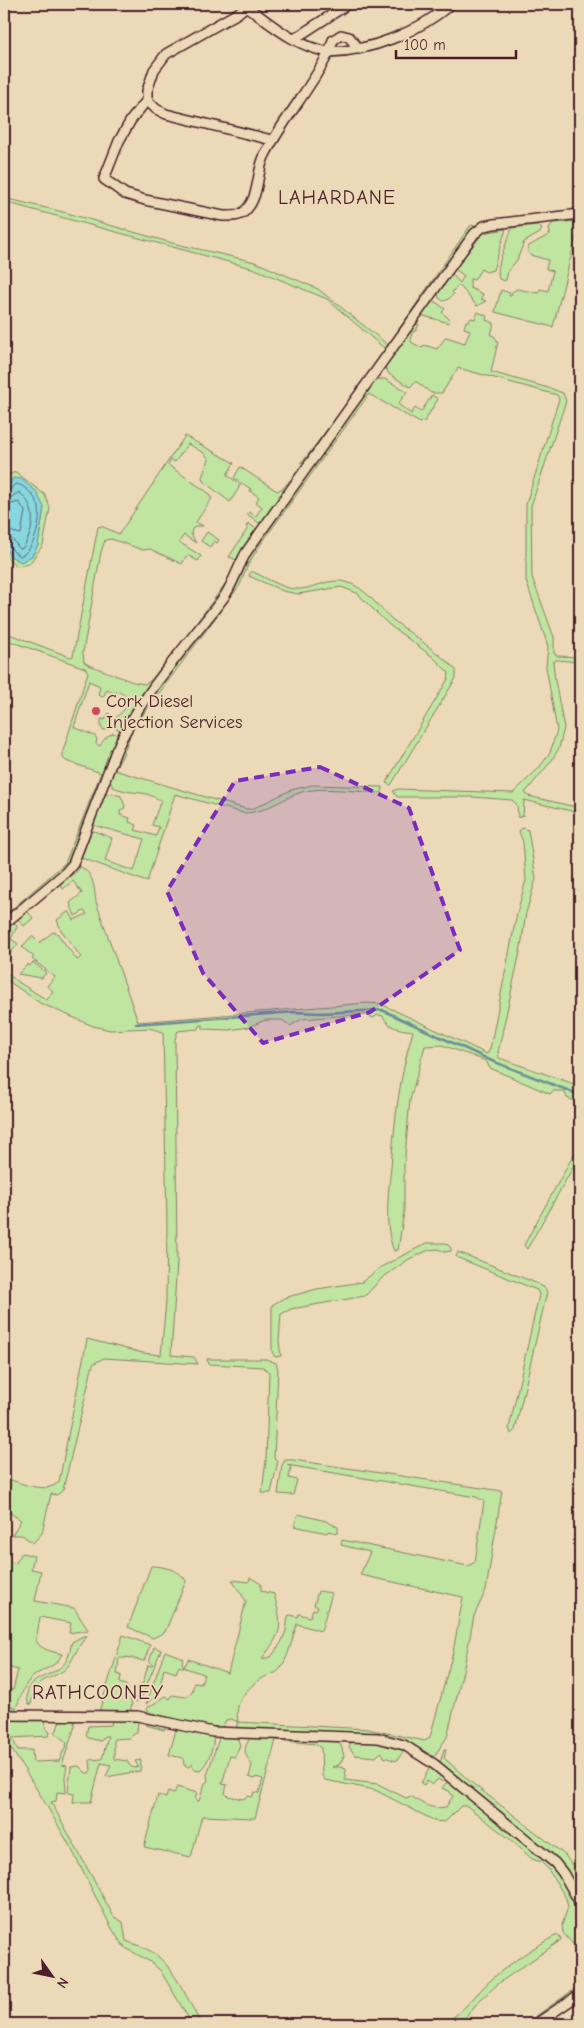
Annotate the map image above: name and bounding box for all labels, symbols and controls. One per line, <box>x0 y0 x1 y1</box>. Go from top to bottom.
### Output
scale bar <box>396 28 516 60</box>
text: 100 m <box>404 36 446 54</box>
district label: LAHARDANE <box>278 186 396 209</box>
place label: Cork Diesel Injection Services <box>106 691 243 733</box>
marker: Cork Diesel Injection Services <box>90 705 102 717</box>
district label: RATHCOONEY <box>32 1681 164 1704</box>
north arrow <box>28 1950 78 2000</box>
text: N <box>53 1974 72 1991</box>

